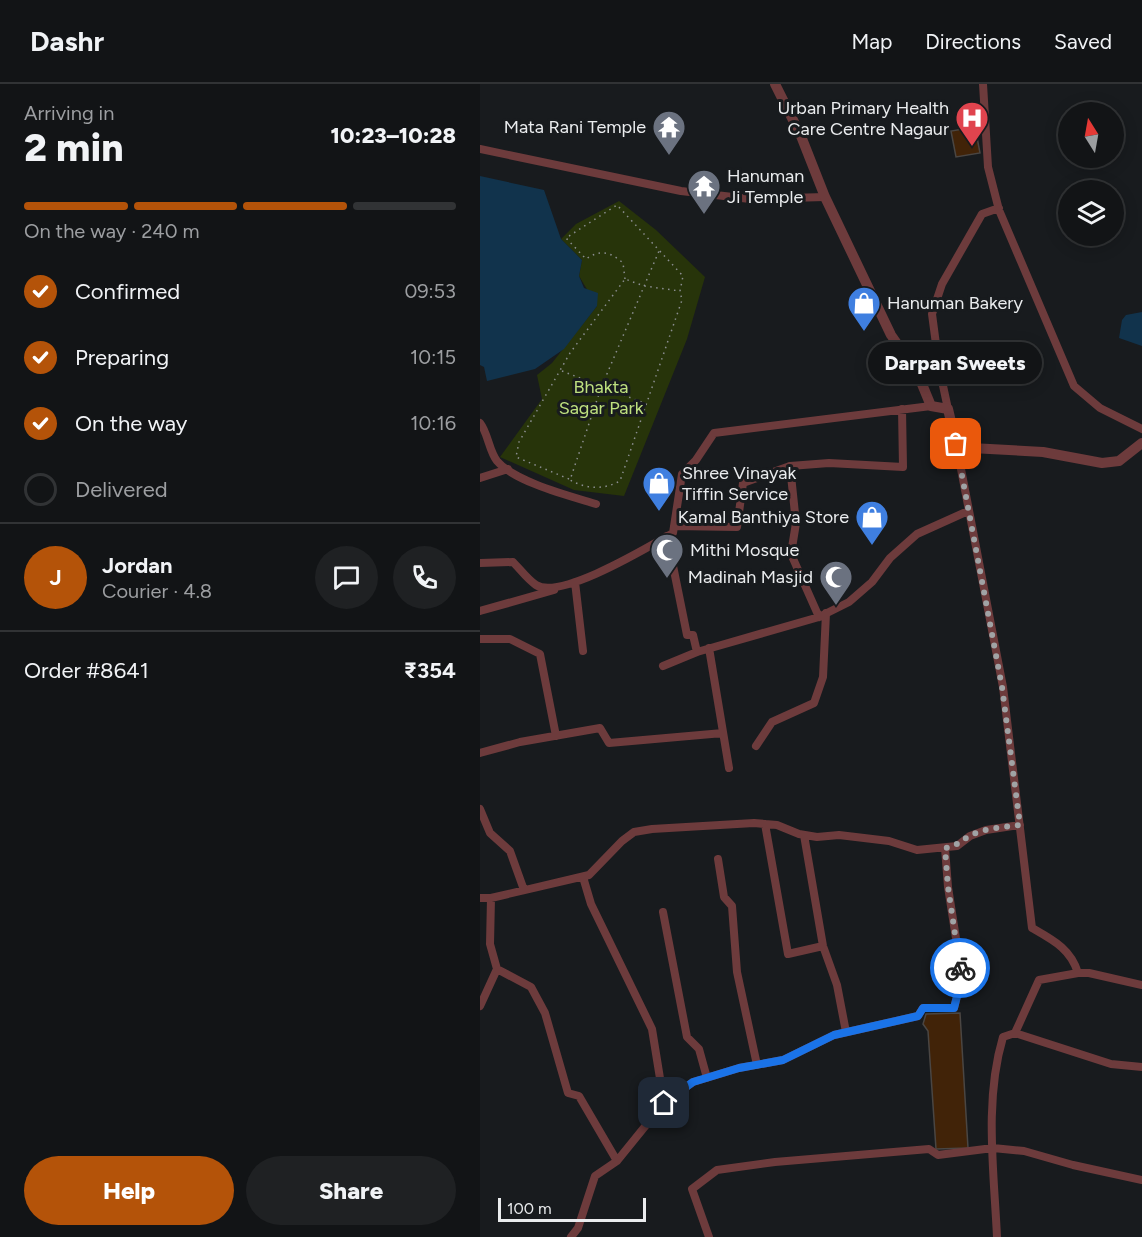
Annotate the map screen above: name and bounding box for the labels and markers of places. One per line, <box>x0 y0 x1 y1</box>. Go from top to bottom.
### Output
place label: Urban Primary Health Care Centre Nagaur <box>778 97 949 140</box>
hospital icon: Urban Primary Health Care Centre Nagaur <box>954 100 990 147</box>
temple icon: Mata Rani Temple <box>651 109 687 156</box>
place label: Mata Rani Temple <box>504 116 646 138</box>
place label: Hanuman Ji Temple <box>727 165 804 208</box>
temple icon: Hanuman Ji Temple <box>686 168 722 215</box>
shop icon: Hanuman Bakery <box>846 285 882 332</box>
place label: Hanuman Bakery <box>887 292 1023 314</box>
callout: Darpan Sweets <box>869 342 1043 384</box>
pin <box>930 418 981 469</box>
place label: Shree Vinayak Tiffin Service <box>682 462 796 505</box>
shop icon: Shree Vinayak Tiffin Service <box>641 465 677 512</box>
shop icon: Kamal Banthiya Store <box>854 499 890 546</box>
place label: Kamal Banthiya Store <box>678 506 849 528</box>
mosque icon: Mithi Mosque <box>649 532 685 579</box>
place label: Mithi Mosque <box>690 539 799 561</box>
mosque icon: Madinah Masjid <box>818 559 854 606</box>
place label: Madinah Masjid <box>688 566 813 588</box>
pin <box>638 1077 689 1128</box>

